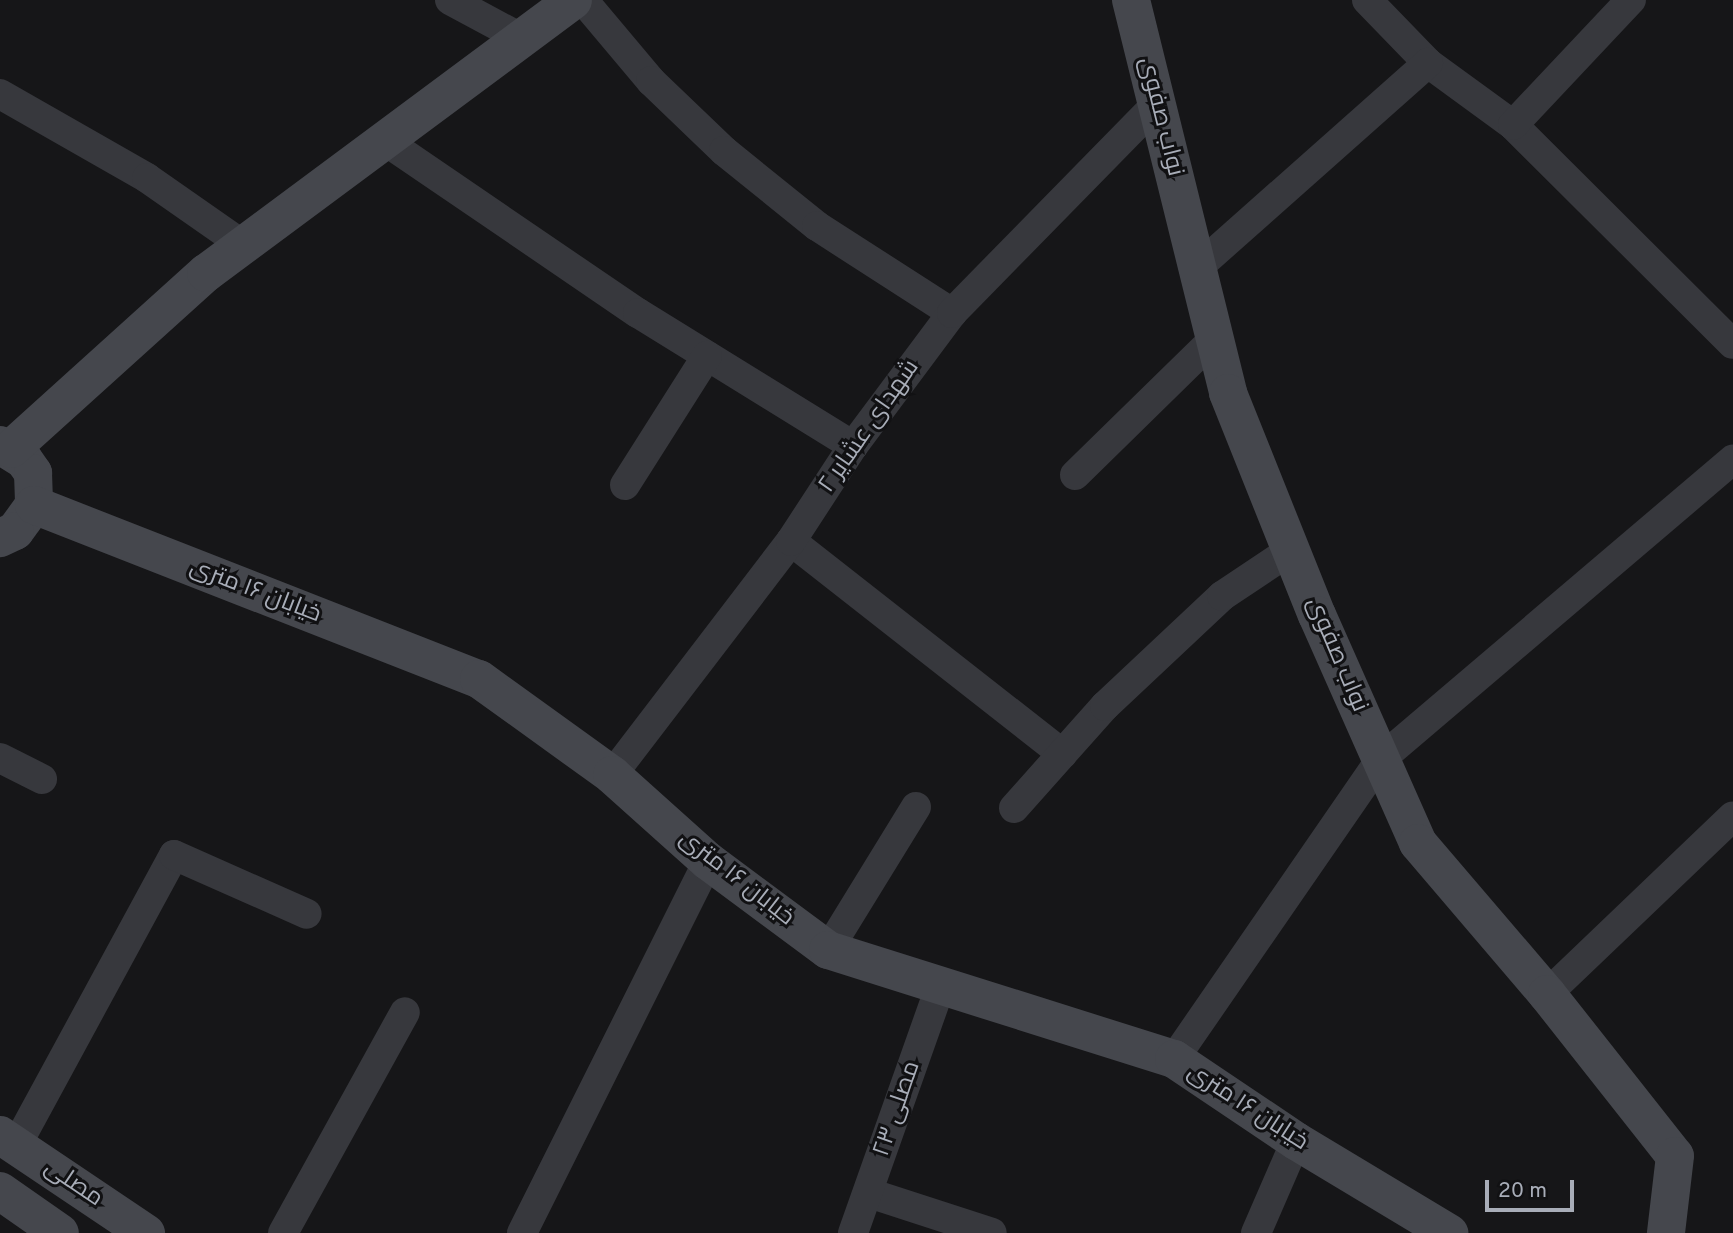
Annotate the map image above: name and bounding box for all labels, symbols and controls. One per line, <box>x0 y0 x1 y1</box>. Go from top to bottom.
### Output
street label: نواب صفوی <box>1131 54 1189 180</box>
street label: شهدای عشایر ۲ <box>813 355 927 499</box>
street label: خیابان ۱۶ متری <box>185 554 325 630</box>
street label: نواب صفوی <box>1299 593 1373 717</box>
street label: خیابان ۱۶ متری <box>673 825 799 933</box>
street label: مصلی ۲۳ <box>868 1058 928 1160</box>
street label: خیابان ۱۶ متری <box>1181 1058 1313 1158</box>
street label: مصلی <box>38 1154 108 1214</box>
scale bar <box>1488 1166 1577 1210</box>
text: 20 m <box>1498 1178 1547 1205</box>

